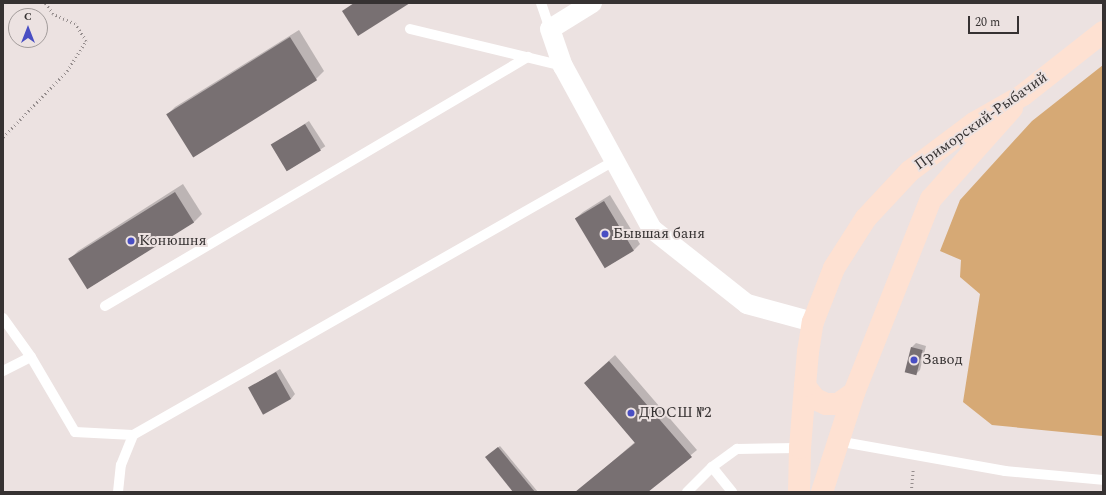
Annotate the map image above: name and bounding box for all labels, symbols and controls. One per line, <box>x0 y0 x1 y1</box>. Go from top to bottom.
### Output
north arrow <box>8 8 48 48</box>
text: С <box>24 8 32 25</box>
scale bar <box>970 8 1021 34</box>
text: 20 m <box>975 13 1000 32</box>
street label: Приморский-Рыбачий <box>911 68 1051 174</box>
place label: Бывшая баня <box>613 225 705 243</box>
marker: Бывшая баня <box>600 229 610 239</box>
place label: Конюшня <box>139 232 207 250</box>
marker: Конюшня <box>126 236 136 246</box>
place label: Завод <box>922 351 963 369</box>
marker: Завод <box>909 355 919 365</box>
place label: ДЮСШ №2 <box>639 404 712 422</box>
marker: ДЮСШ №2 <box>626 408 636 418</box>

